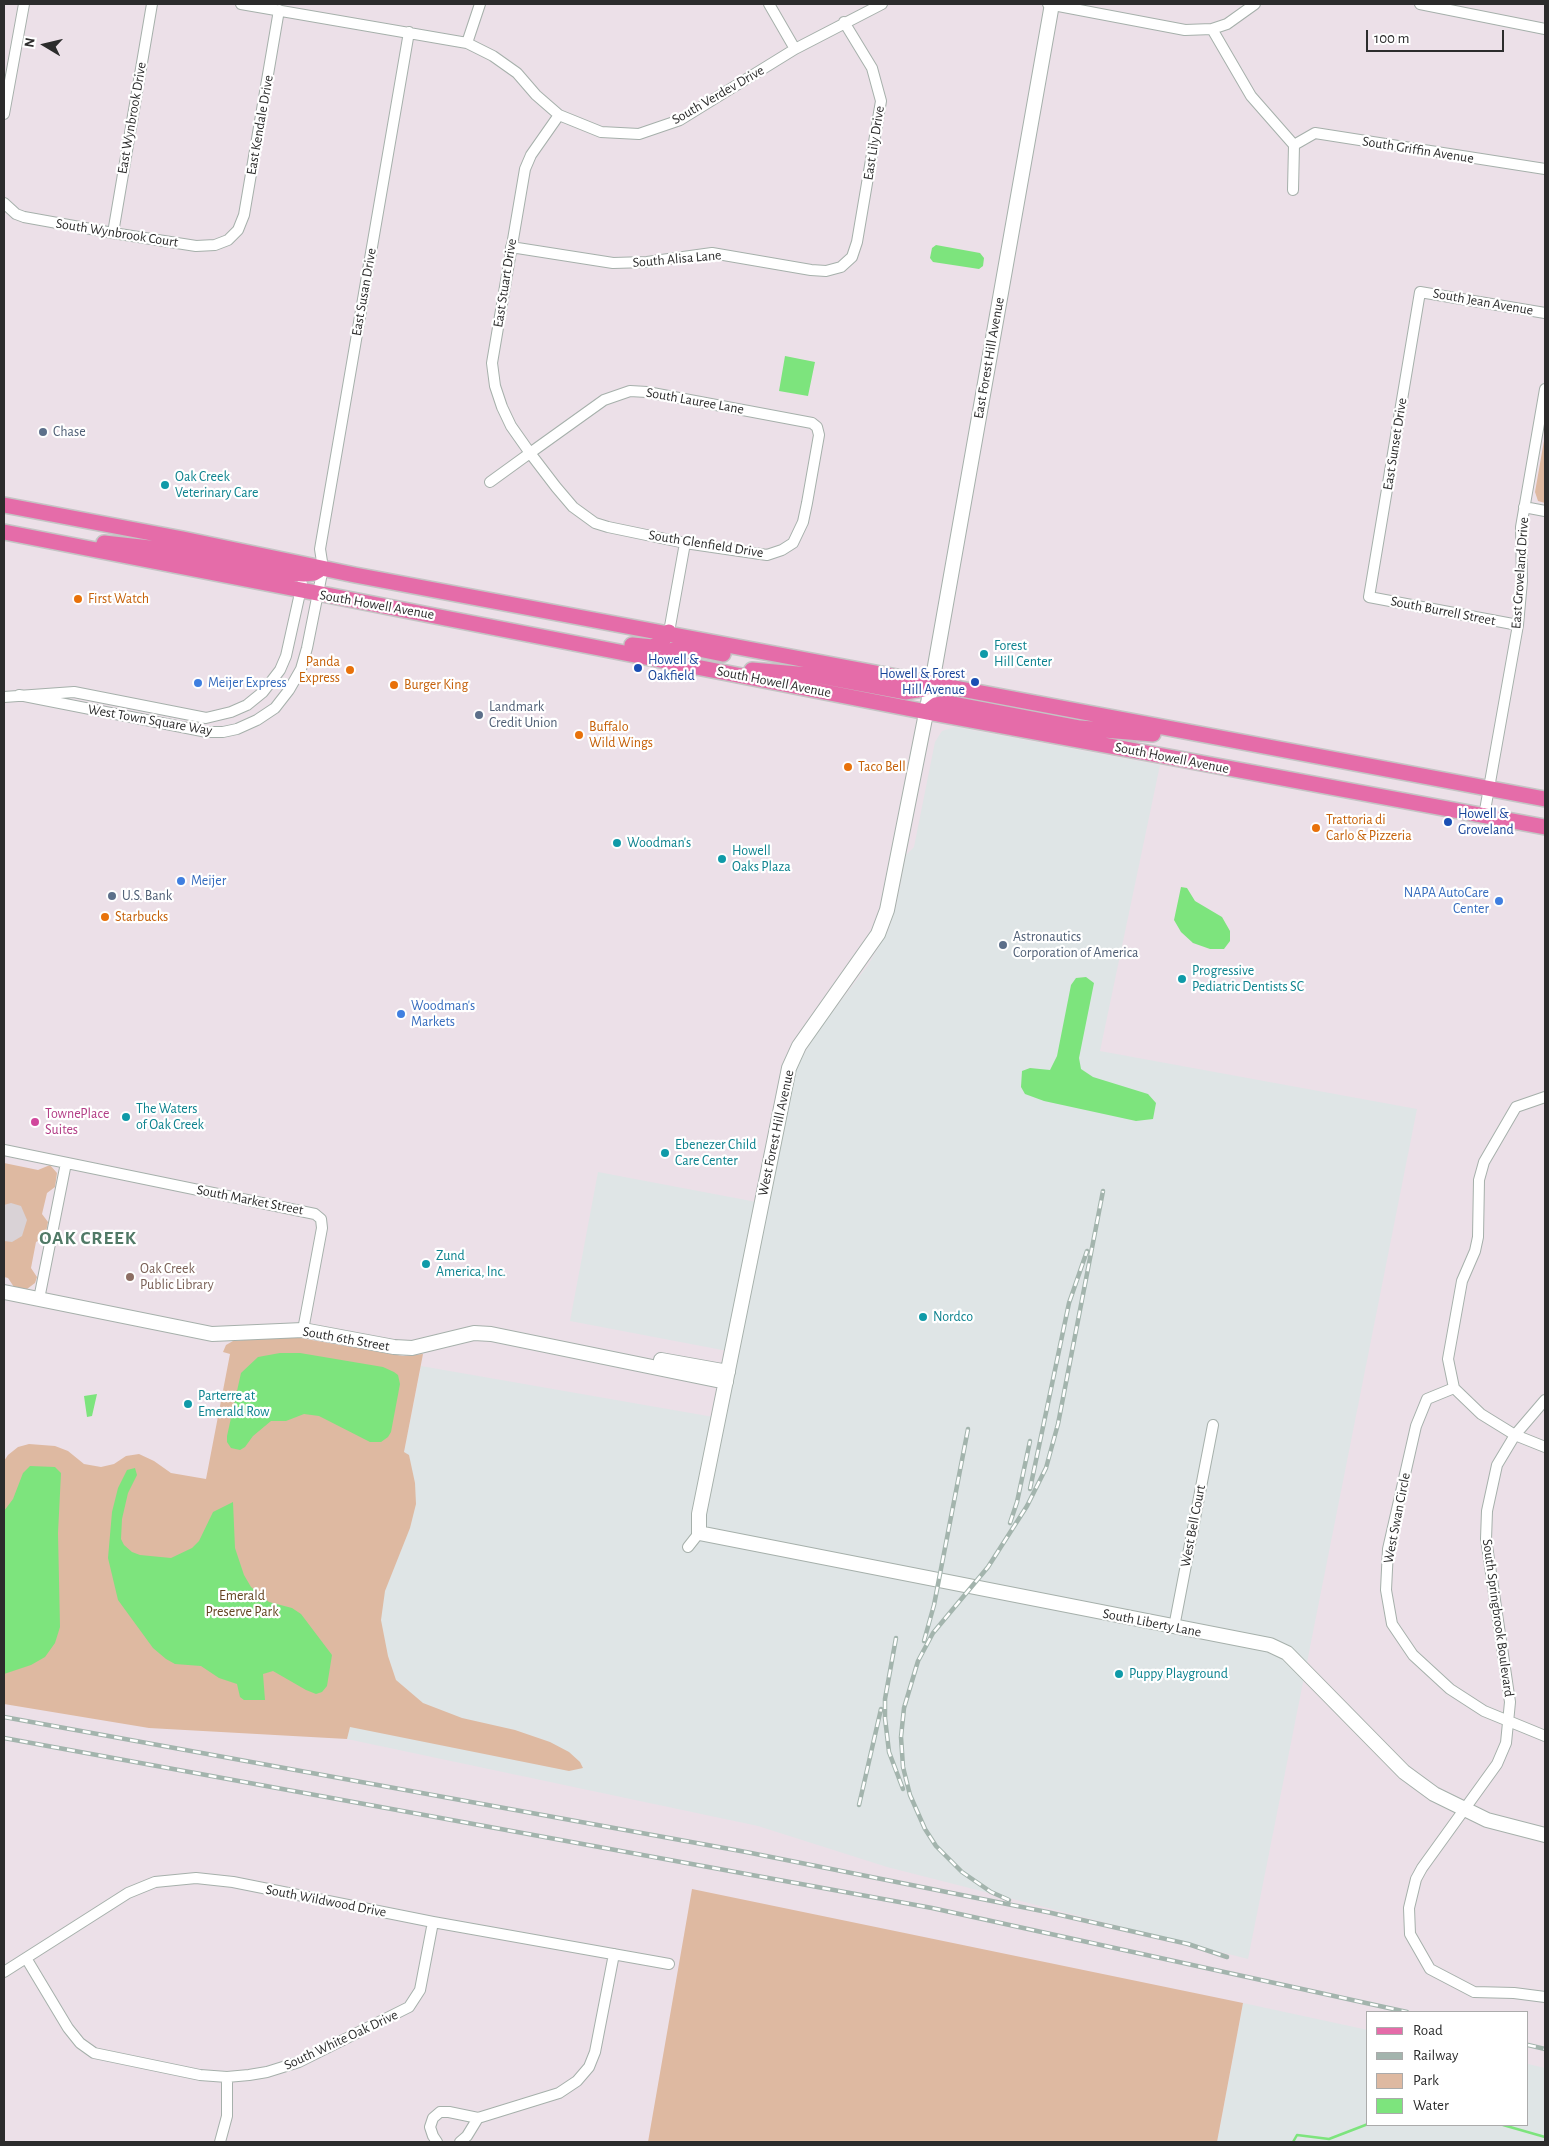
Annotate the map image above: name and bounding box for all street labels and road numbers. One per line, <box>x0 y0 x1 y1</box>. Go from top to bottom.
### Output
street label: East Wynbrook Drive <box>114 61 150 175</box>
street label: South Verdev Drive <box>669 62 767 128</box>
street label: East Kendale Drive <box>243 74 277 176</box>
street label: East Lily Drive <box>860 105 888 181</box>
street label: South Griffin Avenue <box>1361 133 1475 167</box>
street label: South Wynbrook Court <box>55 215 179 251</box>
street label: East Stuart Drive <box>490 237 520 329</box>
street label: East Susan Drive <box>348 247 380 337</box>
street label: South Alisa Lane <box>632 247 722 271</box>
street label: South Jean Avenue <box>1432 285 1534 319</box>
street label: East Forest Hill Avenue <box>970 296 1008 420</box>
street label: South Lauree Lane <box>645 384 745 418</box>
street label: East Sunset Drive <box>1379 397 1411 491</box>
street label: East Groveland Drive <box>1508 517 1532 629</box>
street label: South Glenfield Drive <box>647 527 765 561</box>
street label: South Howell Avenue <box>318 587 436 623</box>
street label: South Burrell Street <box>1389 593 1497 629</box>
street label: South Howell Avenue <box>715 663 833 701</box>
street label: West Town Square Way <box>86 701 214 739</box>
street label: South Howell Avenue <box>1113 739 1231 777</box>
street label: West Forest Hill Avenue <box>754 1068 798 1198</box>
street label: South Market Street <box>195 1181 305 1219</box>
street label: South 6th Street <box>301 1323 391 1355</box>
street label: West Swan Circle <box>1380 1471 1414 1565</box>
street label: West Bell Court <box>1177 1484 1209 1568</box>
street label: South Springbrook Boulevard <box>1479 1538 1517 1698</box>
street label: South Liberty Lane <box>1101 1605 1203 1641</box>
street label: South Wildwood Drive <box>264 1881 388 1921</box>
street label: South White Oak Drive <box>281 2006 401 2074</box>

